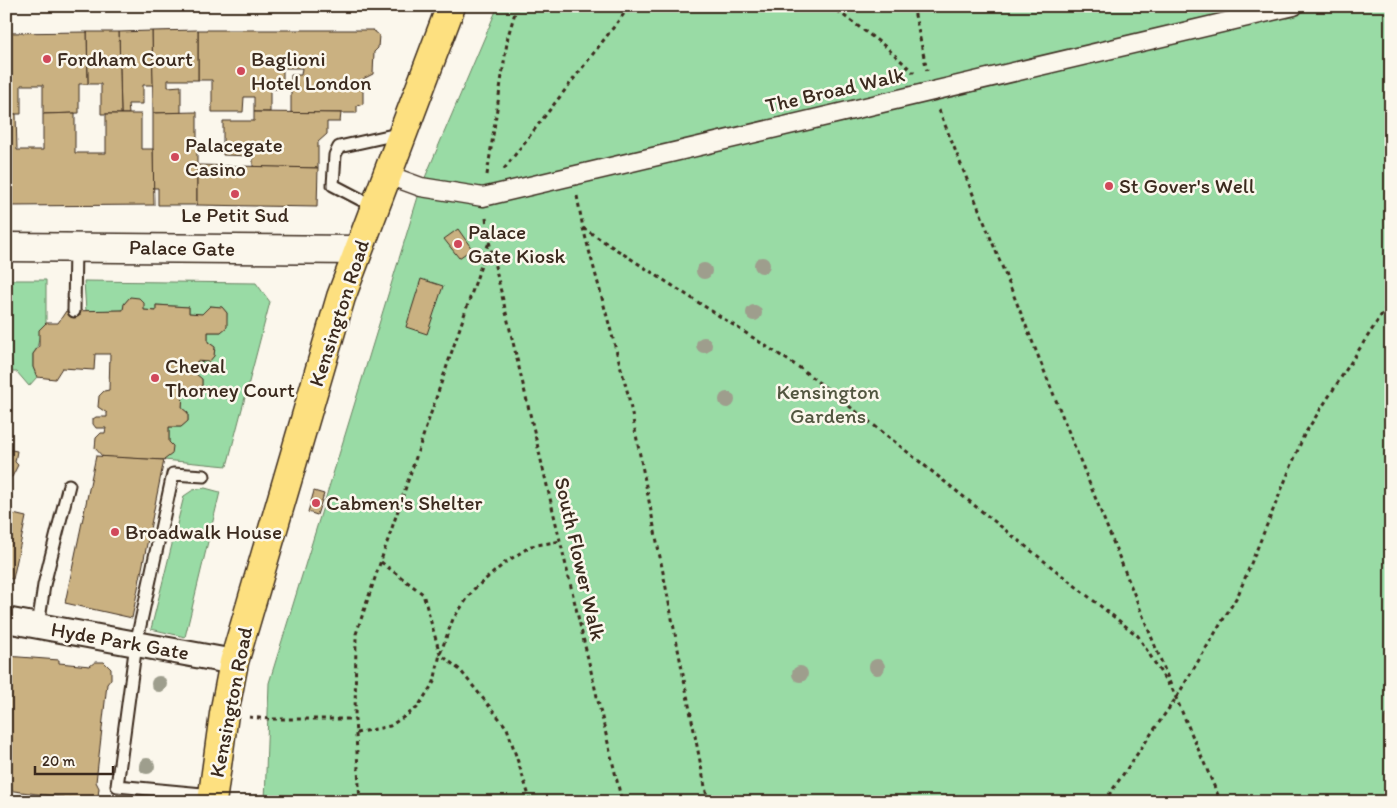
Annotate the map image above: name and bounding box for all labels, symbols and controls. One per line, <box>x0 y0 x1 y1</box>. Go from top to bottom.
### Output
place label: Fordham Court <box>57 46 193 71</box>
place label: Baglioni Hotel London <box>251 46 371 95</box>
marker: Fordham Court <box>41 53 53 65</box>
street label: The Broad Walk <box>763 61 907 118</box>
marker: Baglioni Hotel London <box>235 65 247 77</box>
place label: Palacegate Casino <box>185 132 283 181</box>
marker: Palacegate Casino <box>169 151 181 163</box>
place label: St Gover's Well <box>1119 173 1255 198</box>
marker: St Gover's Well <box>1103 180 1115 192</box>
marker: Le Petit Sud <box>229 188 241 200</box>
place label: Le Petit Sud <box>181 202 290 227</box>
place label: Palace Gate Kiosk <box>468 219 565 268</box>
street label: Palace Gate <box>129 234 235 261</box>
street label: Kensington Road <box>303 236 374 389</box>
marker: Palace Gate Kiosk <box>452 238 464 250</box>
place label: Cheval Thorney Court <box>165 353 295 402</box>
marker: Cheval Thorney Court <box>149 372 161 384</box>
park label: Kensington Gardens <box>776 379 880 428</box>
street label: South Flower Walk <box>550 475 611 643</box>
place label: Cabmen's Shelter <box>326 490 483 515</box>
marker: Cabmen's Shelter <box>310 497 322 509</box>
place label: Broadwalk House <box>125 519 282 544</box>
marker: Broadwalk House <box>109 526 121 538</box>
street label: Hyde Park Gate <box>49 616 191 665</box>
street label: Kensington Road <box>204 624 257 779</box>
scale bar <box>35 743 112 775</box>
text: 20 m <box>42 752 76 770</box>

